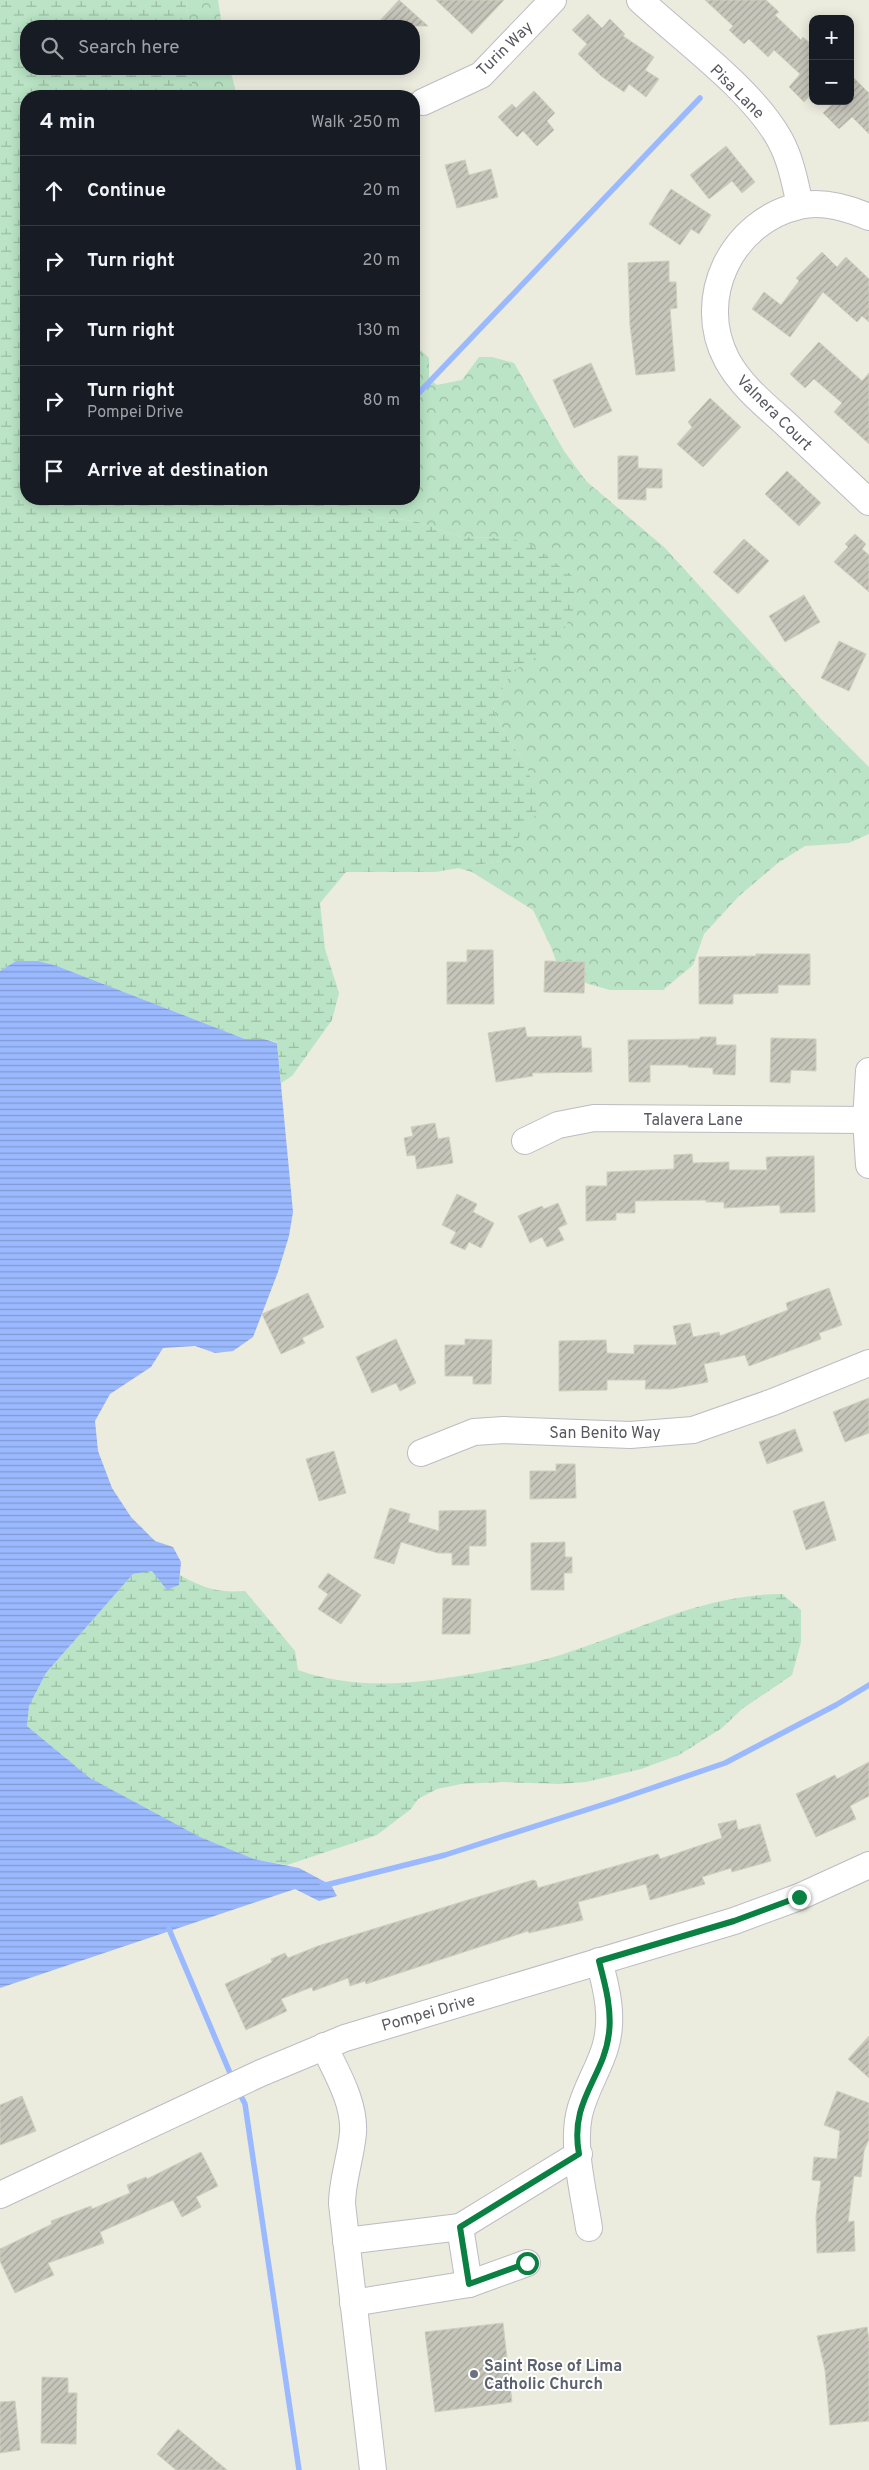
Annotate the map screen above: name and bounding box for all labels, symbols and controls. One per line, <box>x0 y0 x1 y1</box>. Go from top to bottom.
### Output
map controls <box>809 15 854 105</box>
button: + <box>809 15 854 60</box>
street label: Turin Way <box>473 18 538 81</box>
search box <box>20 20 420 75</box>
icon: search <box>38 34 66 62</box>
text: Search here <box>78 36 180 60</box>
button: − <box>809 60 854 105</box>
street label: Pisa Lane <box>705 61 768 124</box>
text: 4 min <box>40 109 96 136</box>
text: Walk · 250 m <box>311 113 400 133</box>
icon: ahead <box>40 177 68 205</box>
text: Continue <box>87 179 166 203</box>
text: 20 m <box>363 181 400 201</box>
icon: right <box>40 247 68 275</box>
text: Turn right <box>87 249 175 273</box>
text: 20 m <box>363 251 400 271</box>
icon: right <box>40 317 68 345</box>
text: Turn right <box>87 319 175 343</box>
text: 130 m <box>357 321 400 341</box>
street label: Valnera Court <box>732 371 816 455</box>
text: Turn right <box>87 379 175 403</box>
icon: right <box>40 387 68 415</box>
text: 80 m <box>363 391 400 411</box>
text: Pompei Drive <box>87 403 183 423</box>
icon: arrive <box>40 457 68 485</box>
text: Arrive at destination <box>87 459 268 483</box>
street label: Talavera Lane <box>643 1111 743 1131</box>
street label: San Benito Way <box>549 1424 661 1444</box>
route end <box>788 1886 811 1909</box>
street label: Pompei Drive <box>379 1991 478 2037</box>
route start <box>516 2252 539 2275</box>
place label: Saint Rose of Lima Catholic Church <box>484 2357 622 2395</box>
marker: Saint Rose of Lima Catholic Church <box>468 2368 480 2380</box>

